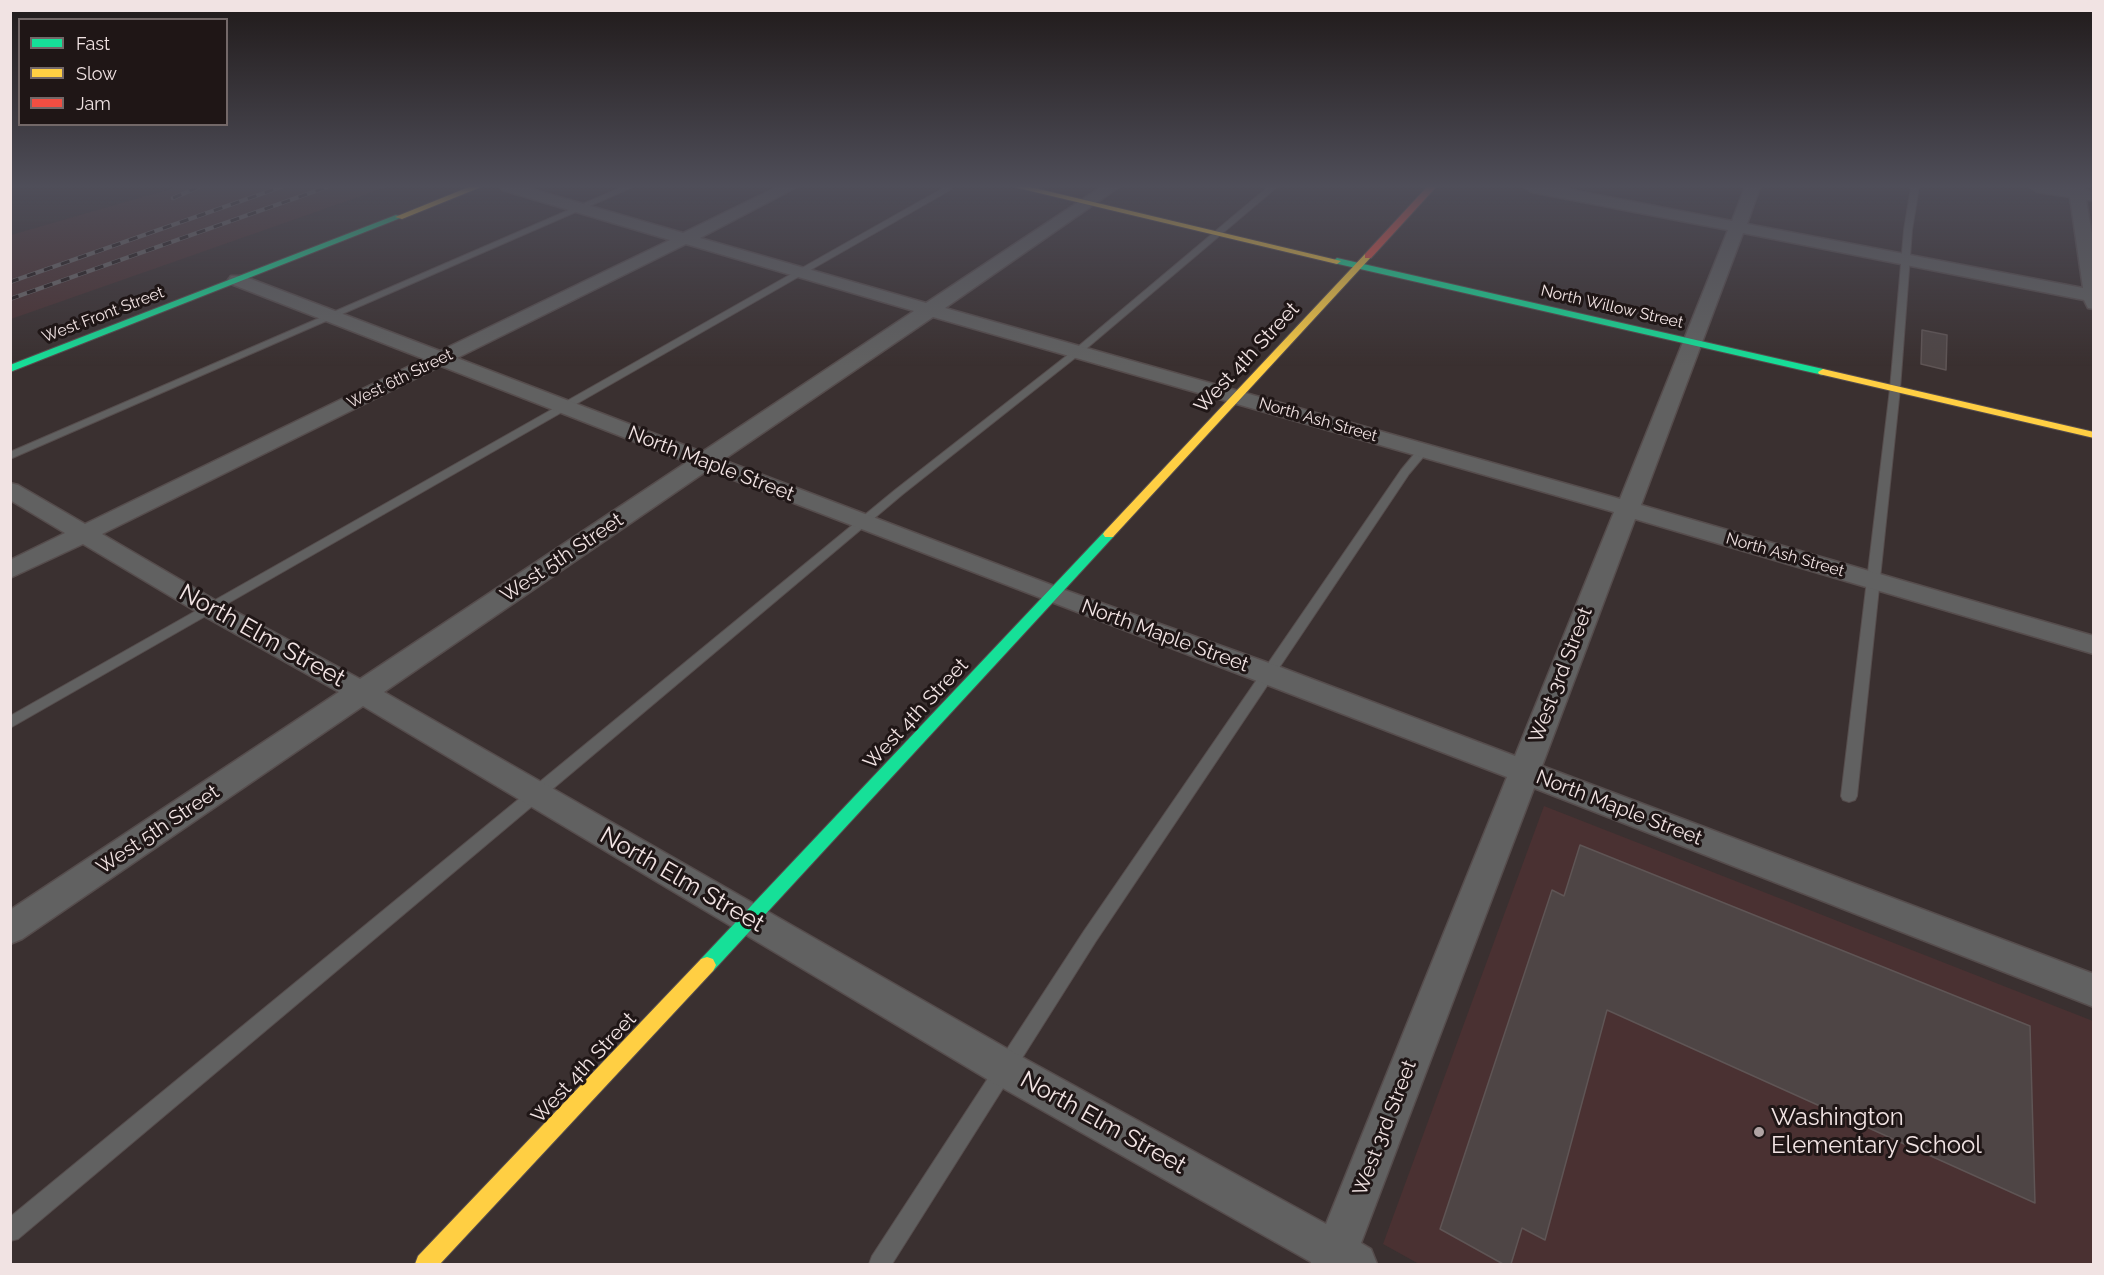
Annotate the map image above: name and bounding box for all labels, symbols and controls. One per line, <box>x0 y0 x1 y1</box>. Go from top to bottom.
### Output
legend <box>18 18 228 126</box>
text: Fast <box>76 33 110 54</box>
text: Slow <box>76 63 117 84</box>
text: Jam <box>76 93 111 114</box>
street label: North Willow Street <box>1539 281 1685 333</box>
street label: West Front Street <box>39 283 167 347</box>
street label: West 4th Street <box>1190 298 1304 418</box>
street label: West 6th Street <box>344 345 456 413</box>
street label: North Ash Street <box>1257 394 1379 446</box>
street label: North Maple Street <box>625 421 797 507</box>
street label: West 5th Street <box>496 508 628 608</box>
street label: North Ash Street <box>1724 529 1846 581</box>
street label: North Elm Street <box>174 579 350 693</box>
street label: North Maple Street <box>1078 595 1252 677</box>
street label: West 3rd Street <box>1524 604 1598 746</box>
street label: West 4th Street <box>859 654 973 774</box>
street label: North Maple Street <box>1533 765 1705 851</box>
street label: West 5th Street <box>92 780 224 880</box>
street label: North Elm Street <box>595 821 769 939</box>
street label: West 4th Street <box>527 1008 641 1128</box>
street label: West 3rd Street <box>1348 1057 1422 1199</box>
street label: North Elm Street <box>1015 1066 1191 1180</box>
place label: Washington Elementary School <box>1771 1104 1982 1160</box>
marker: Washington Elementary School <box>1752 1125 1766 1139</box>

